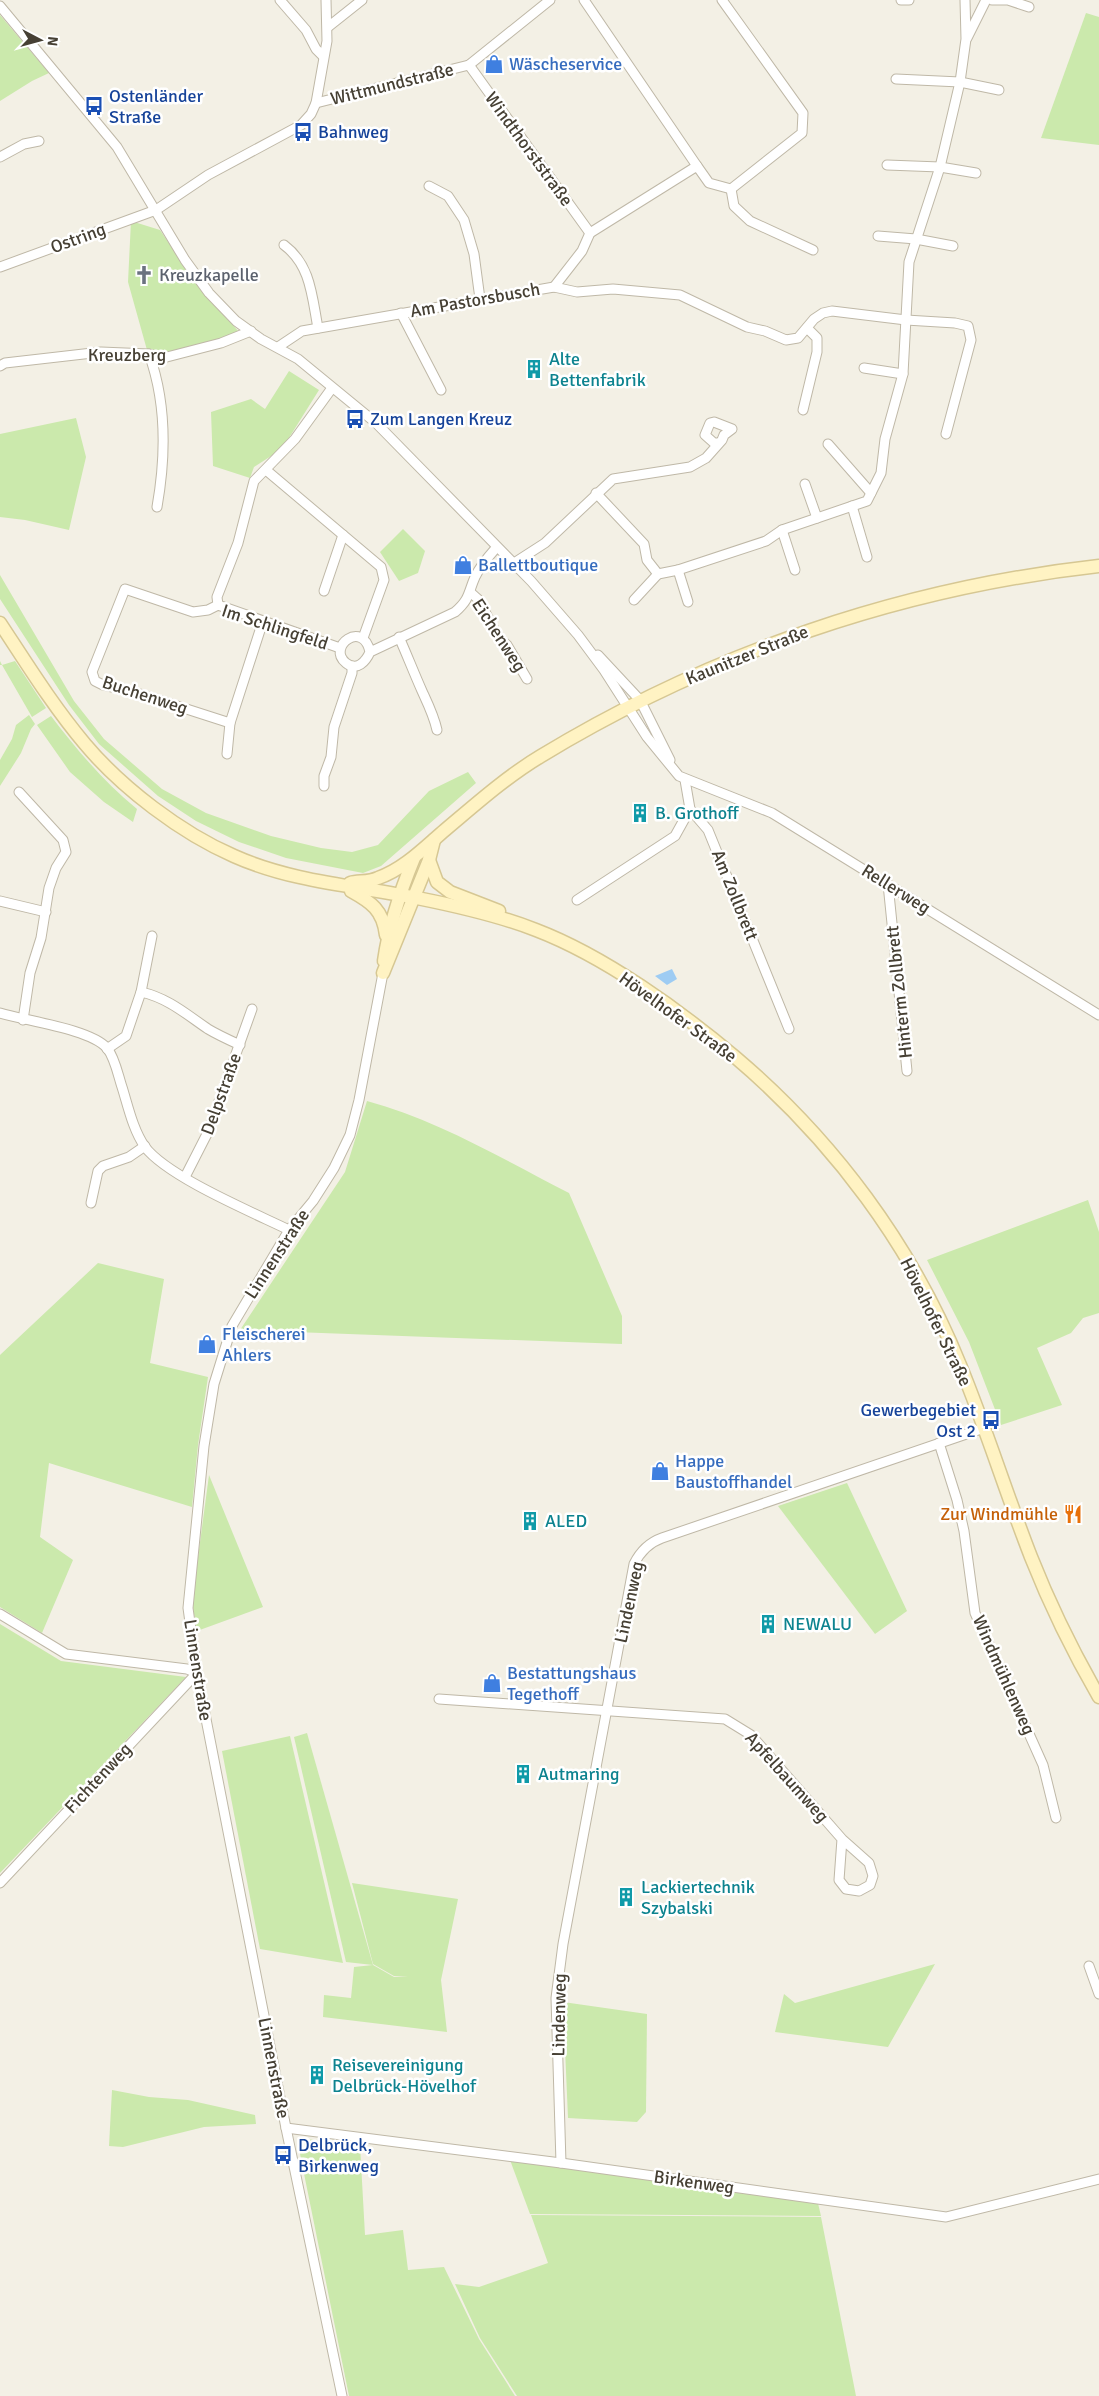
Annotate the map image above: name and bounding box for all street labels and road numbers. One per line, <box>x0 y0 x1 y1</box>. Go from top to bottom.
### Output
street label: Wittmundstraße <box>328 58 456 110</box>
street label: Windthorststraße <box>480 88 578 210</box>
street label: Ostring <box>47 218 109 258</box>
street label: Am Pastorsbusch <box>408 278 542 322</box>
street label: Kreuzberg <box>88 344 166 366</box>
street label: Eichenweg <box>467 594 531 676</box>
street label: Im Schlingfeld <box>219 599 331 655</box>
street label: Kaunitzer Straße <box>682 620 812 690</box>
street label: Buchenweg <box>99 671 191 719</box>
street label: Am Zollbrett <box>707 846 763 944</box>
street label: Rellerweg <box>857 859 935 919</box>
street label: Hinterm Zollbrett <box>881 924 917 1060</box>
street label: Hövelhofer Straße <box>615 967 741 1067</box>
street label: Delpstraße <box>196 1050 246 1138</box>
street label: Linnenstraße <box>240 1205 314 1303</box>
street label: Hövelhofer Straße <box>895 1254 977 1390</box>
street label: Lindenweg <box>610 1559 648 1645</box>
street label: Windmühlenweg <box>968 1612 1040 1738</box>
street label: Linnenstraße <box>179 1618 217 1722</box>
street label: Apfelbaumweg <box>741 1727 833 1827</box>
street label: Fichtenweg <box>60 1738 136 1818</box>
street label: Lindenweg <box>547 1973 571 2057</box>
street label: Linnenstraße <box>253 2016 295 2120</box>
street label: Birkenweg <box>652 2165 736 2199</box>

